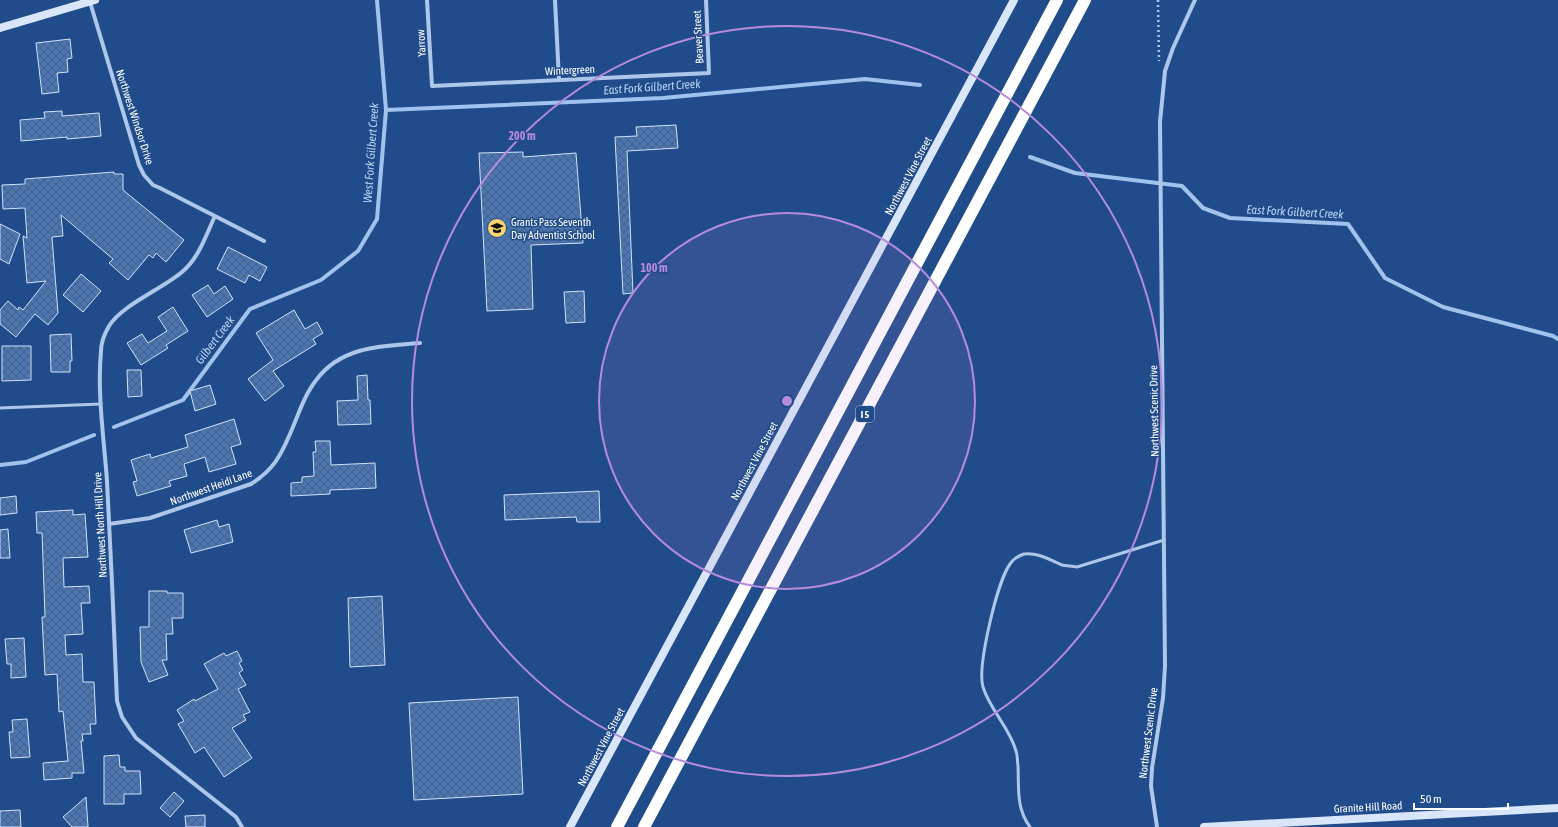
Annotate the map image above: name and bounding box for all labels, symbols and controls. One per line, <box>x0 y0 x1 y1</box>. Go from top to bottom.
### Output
street label: Beaver Street <box>691 10 705 64</box>
street label: Yarrow <box>414 29 428 57</box>
street label: Wintergreen <box>545 63 595 77</box>
street label: Northwest Windsor Drive <box>114 68 156 166</box>
water label: East Fork Gilbert Creek <box>603 77 702 97</box>
water label: West Fork Gilbert Creek <box>361 102 382 204</box>
text: 200 m <box>508 129 536 143</box>
street label: Northwest Vine Street <box>882 135 934 217</box>
water label: East Fork Gilbert Creek <box>1246 202 1345 222</box>
place label: Grants Pass Seventh Day Adventist School <box>511 216 595 241</box>
school or university icon: Grants Pass Seventh Day Adventist School <box>486 217 508 239</box>
text: 100 m <box>640 261 668 275</box>
water label: Gilbert Creek <box>192 313 238 367</box>
street label: Northwest Scenic Drive <box>1147 365 1161 457</box>
centre of rings <box>780 394 794 408</box>
road number: I 5 <box>856 406 874 422</box>
street label: Northwest Vine Street <box>728 420 780 502</box>
street label: Northwest Heidi Lane <box>168 467 254 507</box>
street label: Northwest North Hill Drive <box>91 472 109 578</box>
street label: Northwest Scenic Drive <box>1136 687 1160 779</box>
street label: Northwest Vine Street <box>575 706 627 788</box>
scale bar <box>1414 785 1508 811</box>
text: 50 m <box>1420 792 1442 806</box>
street label: Granite Hill Road <box>1333 799 1403 815</box>

